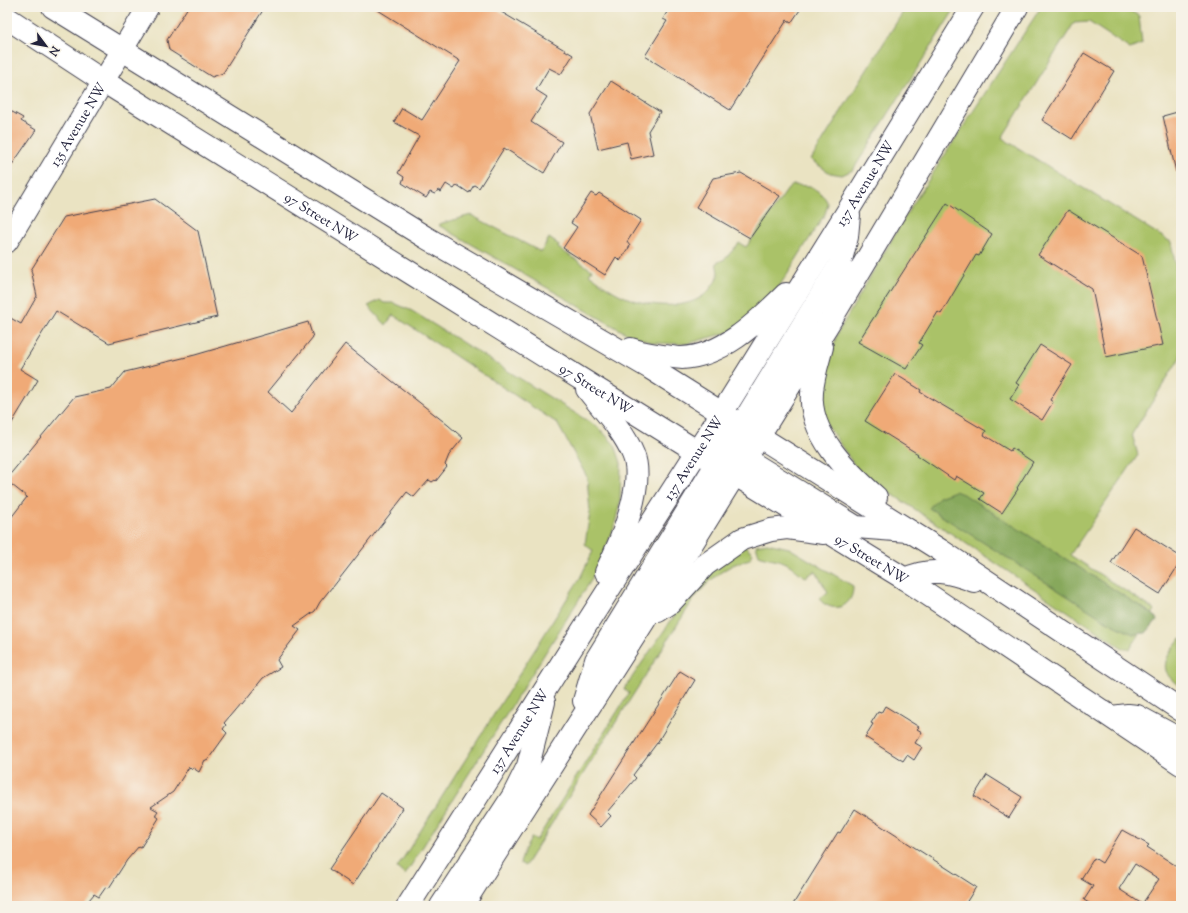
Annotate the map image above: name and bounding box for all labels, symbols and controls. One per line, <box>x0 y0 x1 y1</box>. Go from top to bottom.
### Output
north arrow <box>26 26 66 66</box>
text: N <box>44 42 63 59</box>
street label: 135 Avenue NW <box>46 79 112 171</box>
street label: 137 Avenue NW <box>833 137 901 231</box>
street label: 97 Street NW <box>280 188 361 249</box>
street label: 97 Street NW <box>555 360 636 421</box>
street label: 137 Avenue NW <box>660 413 730 505</box>
street label: 97 Street NW <box>830 530 912 591</box>
street label: 137 Avenue NW <box>486 686 555 779</box>

